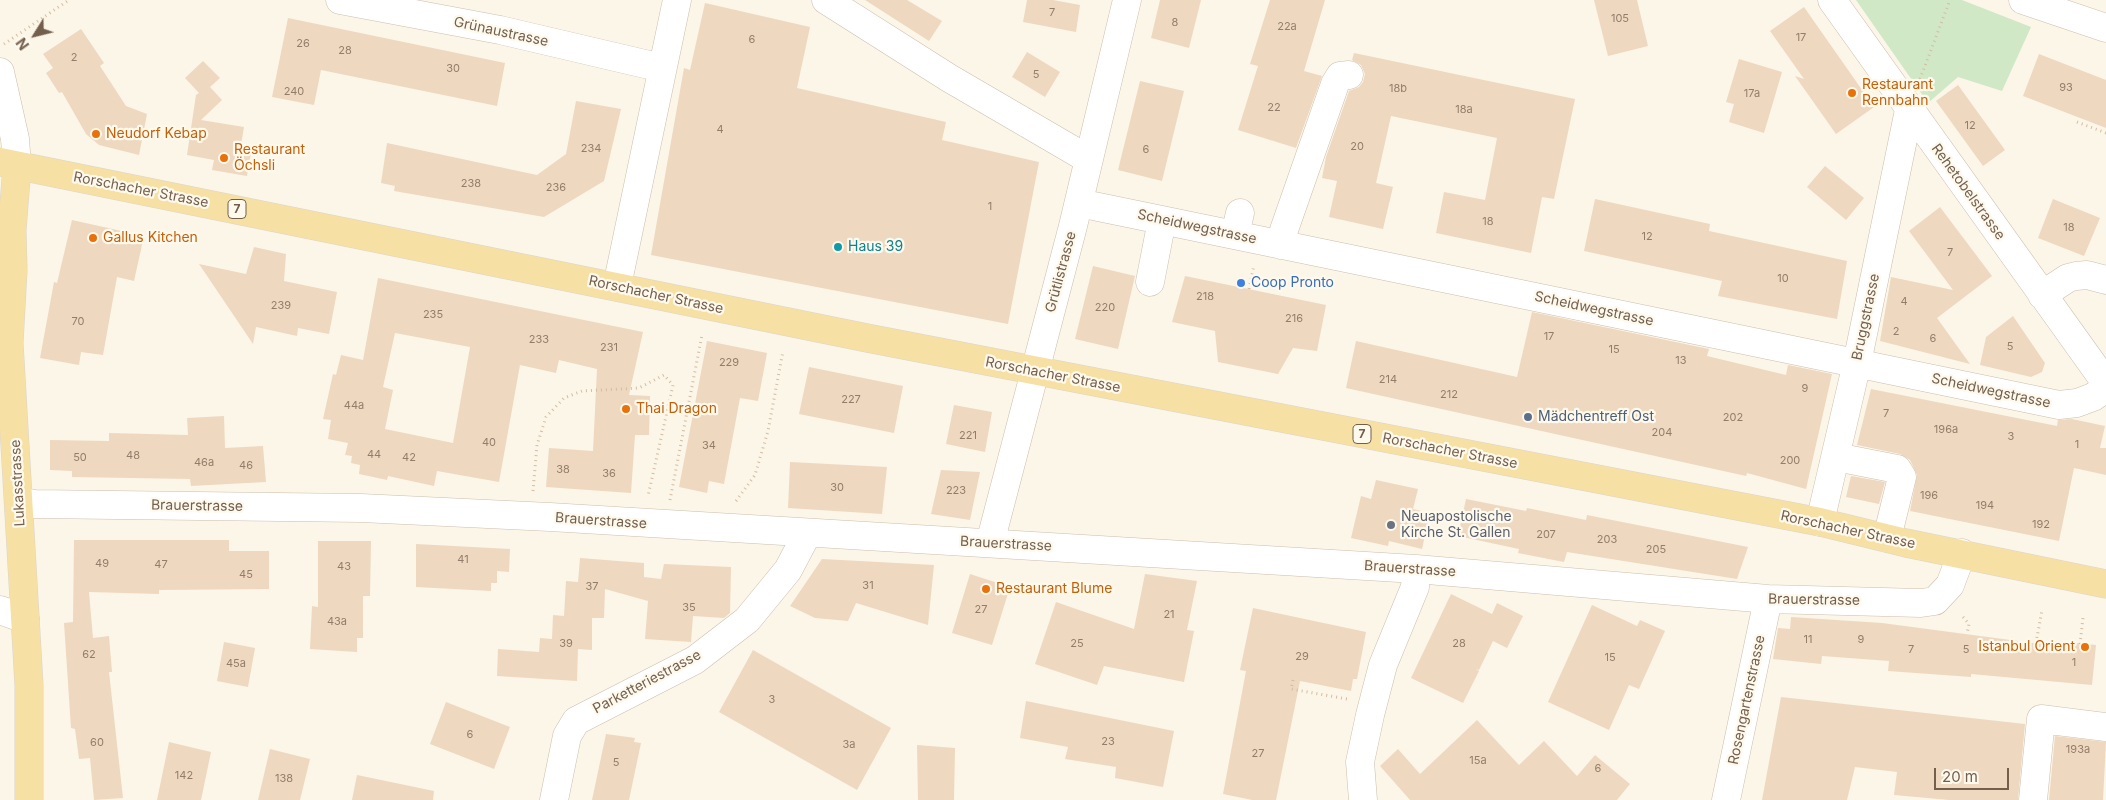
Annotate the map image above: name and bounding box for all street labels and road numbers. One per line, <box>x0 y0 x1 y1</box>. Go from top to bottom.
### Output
street label: Grünaustrasse <box>452 14 550 50</box>
street label: Rehetobelstrasse <box>1928 141 2008 243</box>
street label: Rorschacher Strasse <box>72 169 210 211</box>
road number: 7 <box>228 200 246 218</box>
street label: Scheidwegstrasse <box>1136 206 1258 248</box>
street label: Grütlistrasse <box>1042 230 1080 314</box>
street label: Bruggstrasse <box>1849 272 1883 362</box>
street label: Rorschacher Strasse <box>587 273 725 317</box>
street label: Scheidwegstrasse <box>1533 288 1655 330</box>
street label: Rorschacher Strasse <box>984 354 1122 396</box>
street label: Scheidwegstrasse <box>1930 370 2052 412</box>
road number: 7 <box>1353 424 1371 444</box>
street label: Rorschacher Strasse <box>1381 430 1519 472</box>
street label: Lukasstrasse <box>7 439 29 527</box>
street label: Brauerstrasse <box>151 497 243 515</box>
street label: Rorschacher Strasse <box>1779 508 1917 552</box>
street label: Brauerstrasse <box>555 509 647 533</box>
street label: Brauerstrasse <box>960 533 1052 555</box>
street label: Brauerstrasse <box>1364 557 1456 581</box>
street label: Brauerstrasse <box>1768 591 1860 609</box>
street label: Rosengartenstrasse <box>1725 634 1769 766</box>
street label: Parketteriestrasse <box>590 646 704 718</box>

